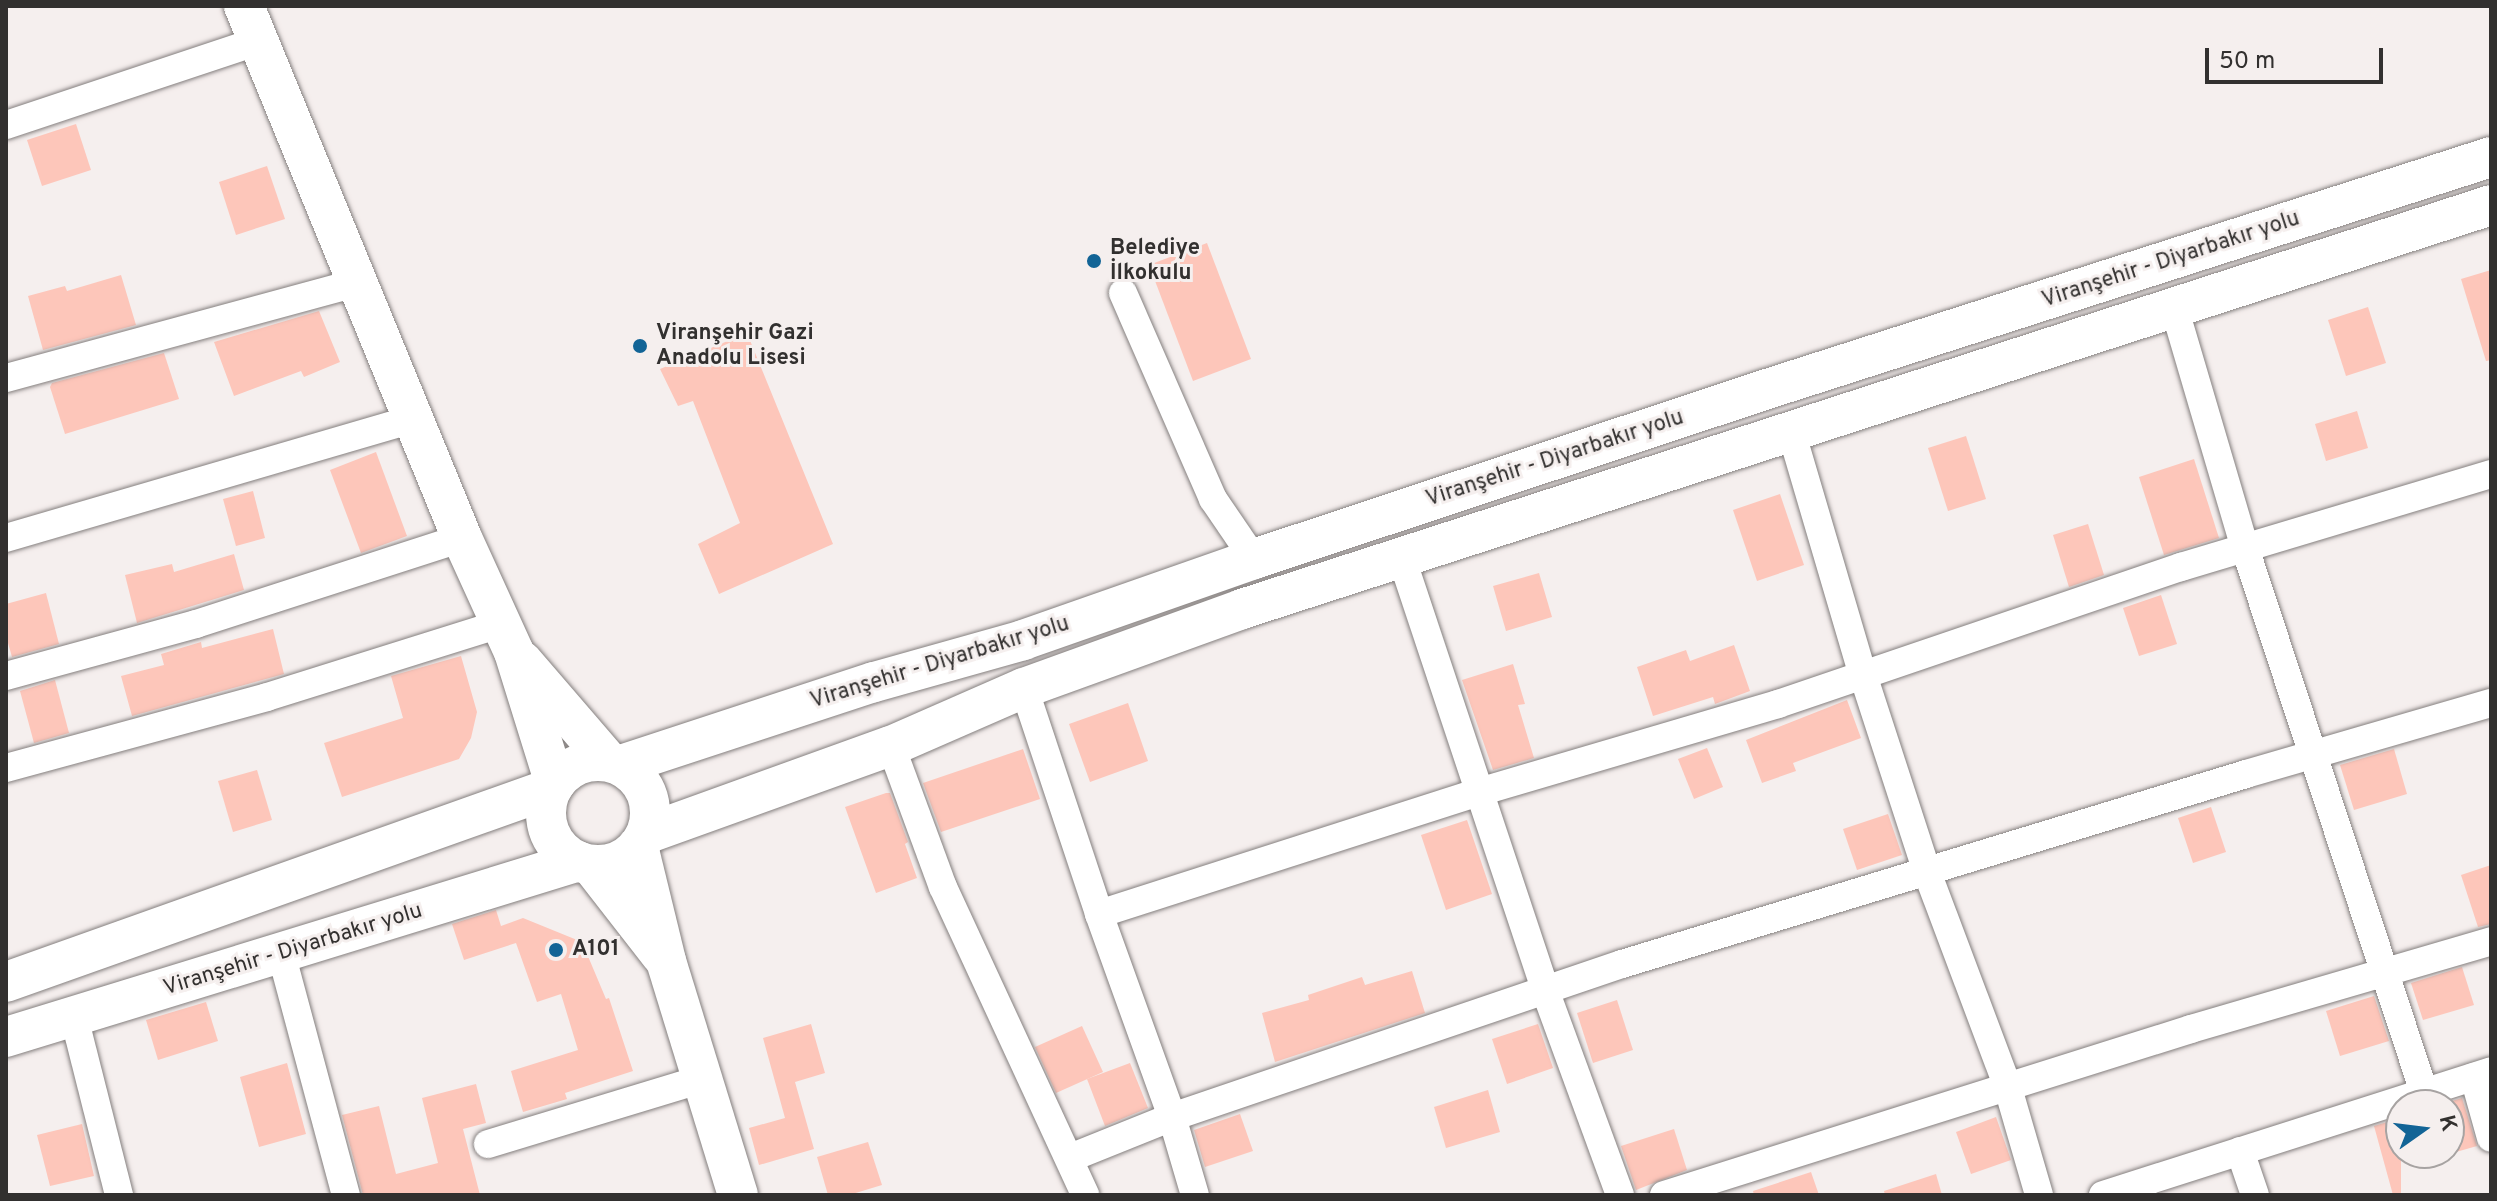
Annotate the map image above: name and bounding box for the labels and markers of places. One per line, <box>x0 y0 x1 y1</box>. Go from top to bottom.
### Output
place label: Belediye İlkokulu <box>1110 235 1200 286</box>
marker: Belediye İlkokulu <box>1085 252 1103 270</box>
place label: Viranşehir Gazi Anadolu Lisesi <box>656 320 814 372</box>
marker: Viranşehir Gazi Anadolu Lisesi <box>631 337 649 355</box>
place label: A101 <box>572 937 620 963</box>
marker: A101 <box>547 941 565 959</box>

